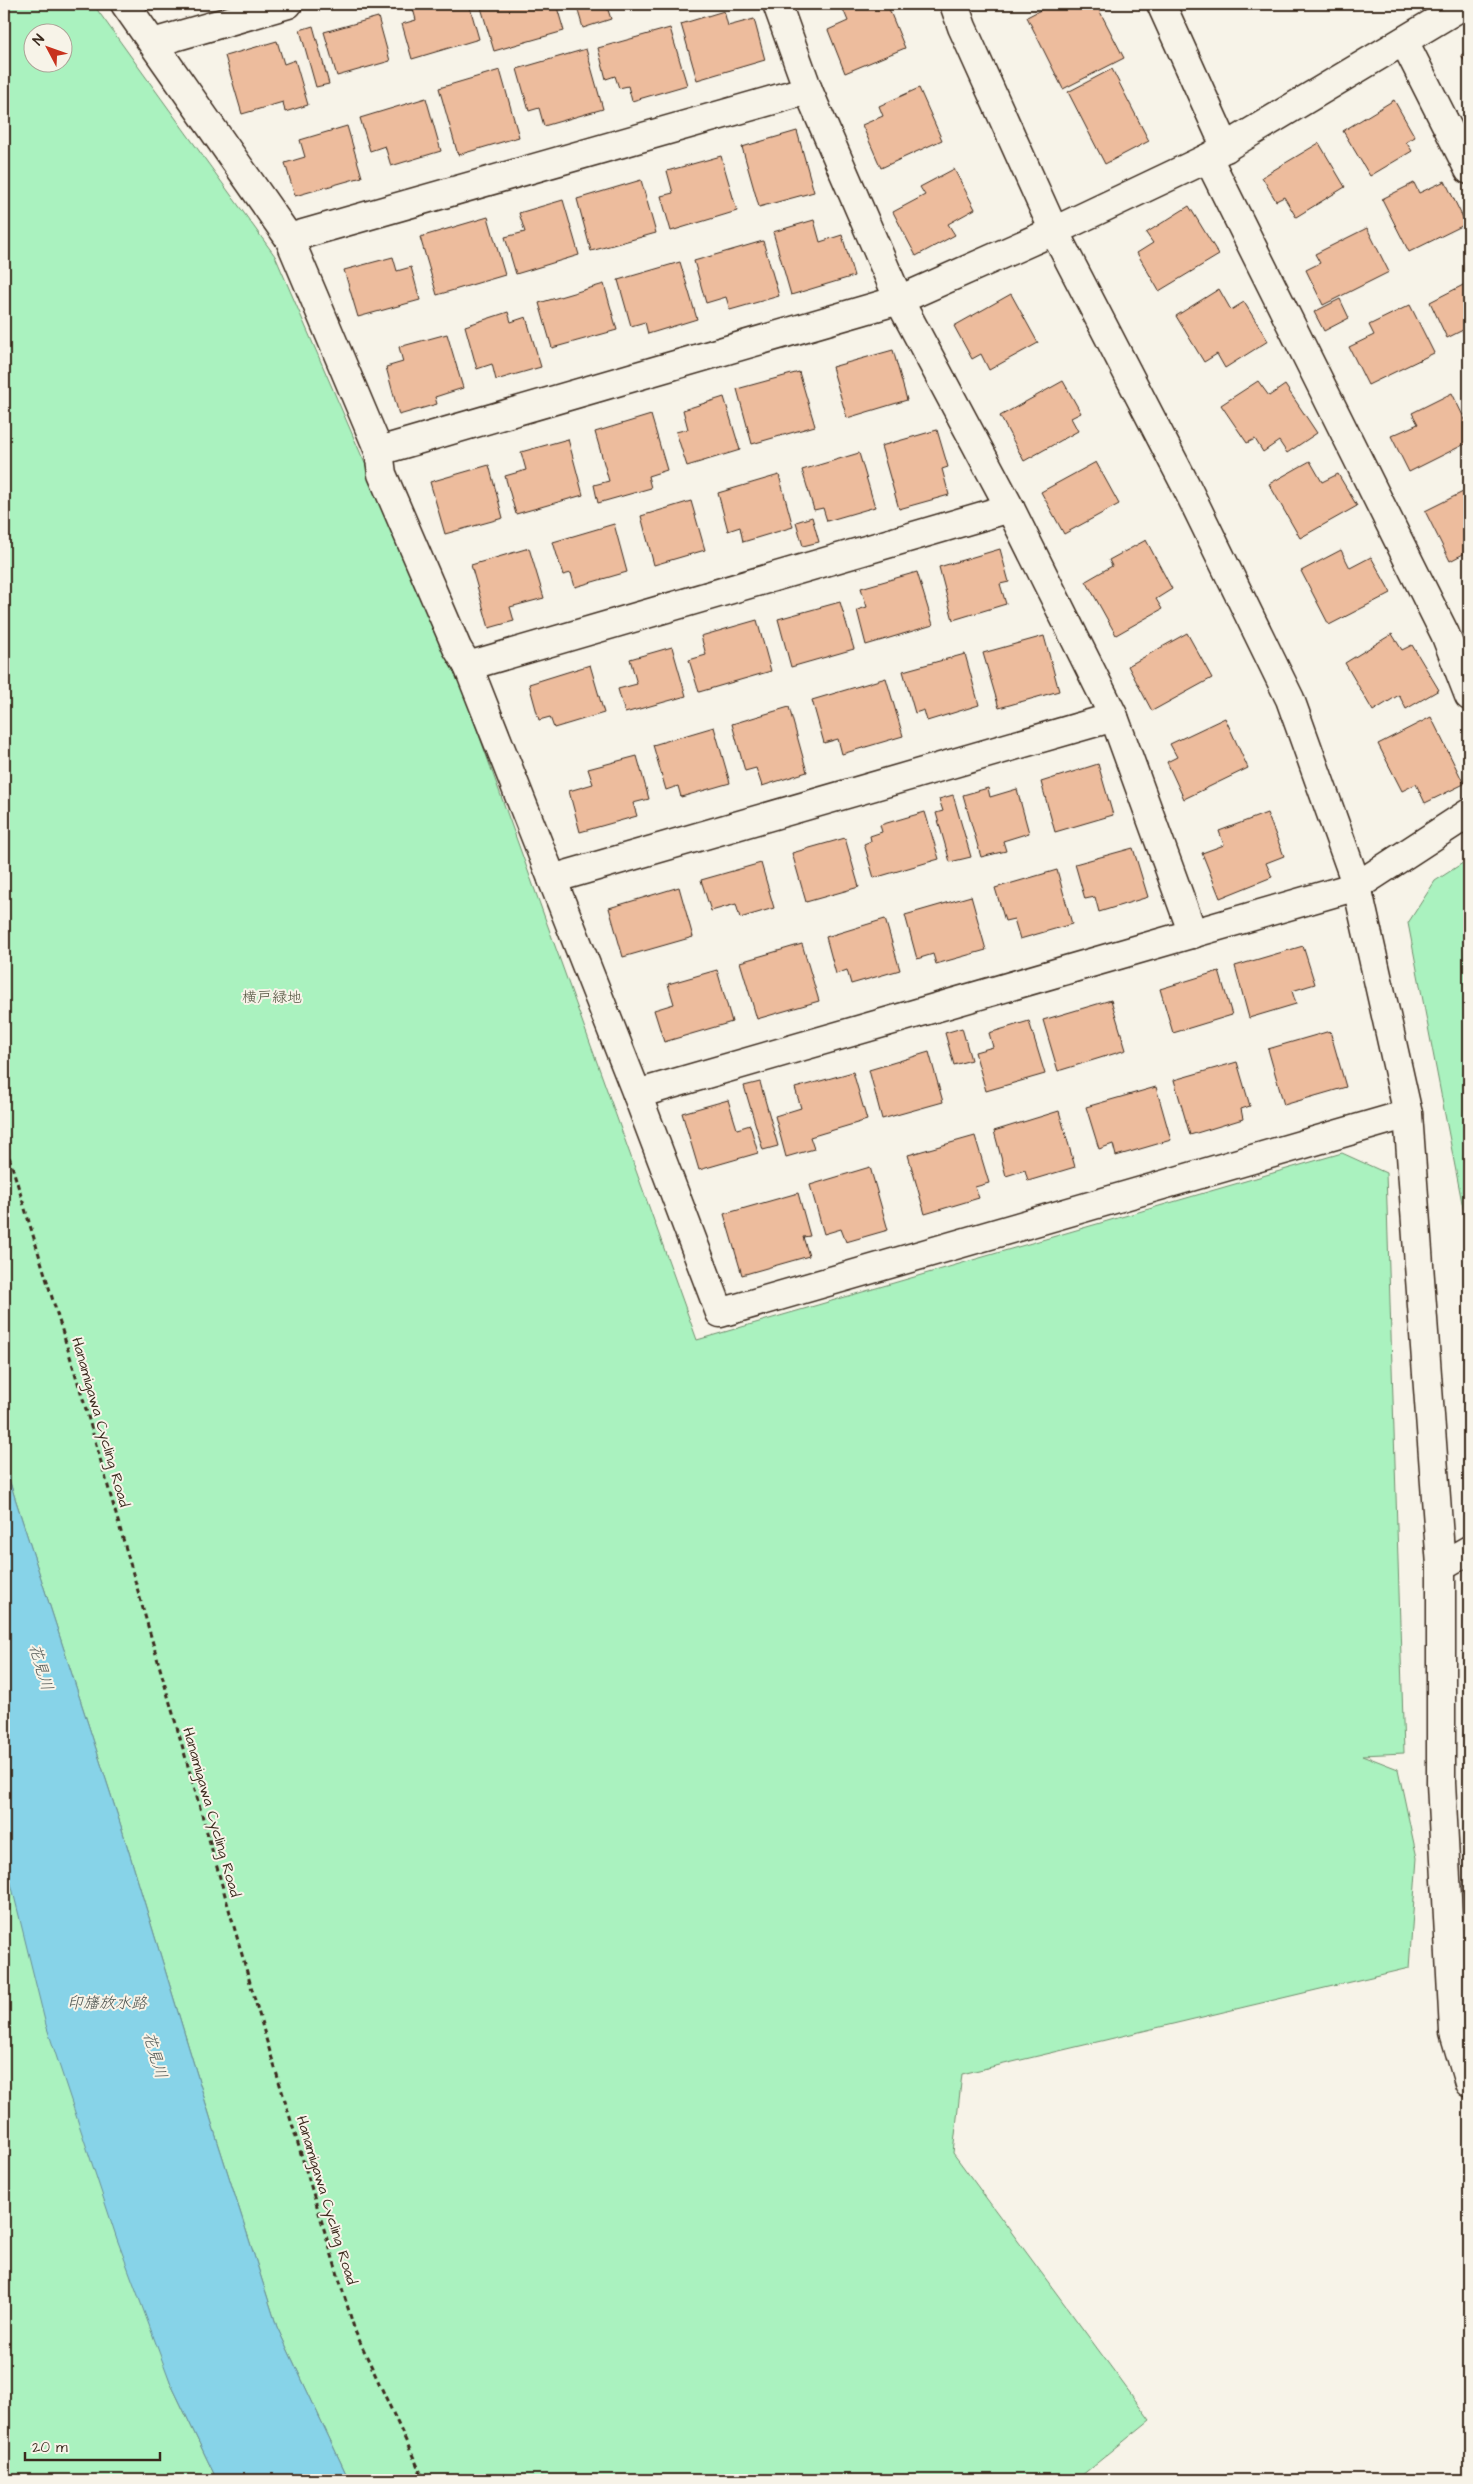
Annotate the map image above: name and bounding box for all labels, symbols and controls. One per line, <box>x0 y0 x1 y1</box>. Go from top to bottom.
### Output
north arrow <box>22 22 72 72</box>
text: N <box>29 30 50 50</box>
park label: 横戸緑地 <box>242 987 302 1008</box>
street label: Hanamigawa Cycling Road <box>65 1335 135 1510</box>
water label: 花見川 <box>24 1641 58 1693</box>
street label: Hanamigawa Cycling Road <box>176 1725 246 1900</box>
water label: 印旛放水路 <box>67 1992 148 2014</box>
water label: 花見川 <box>138 2029 172 2081</box>
street label: Hanamigawa Cycling Road <box>290 2113 362 2288</box>
scale bar <box>25 2429 160 2461</box>
text: 20 m <box>32 2437 68 2458</box>

